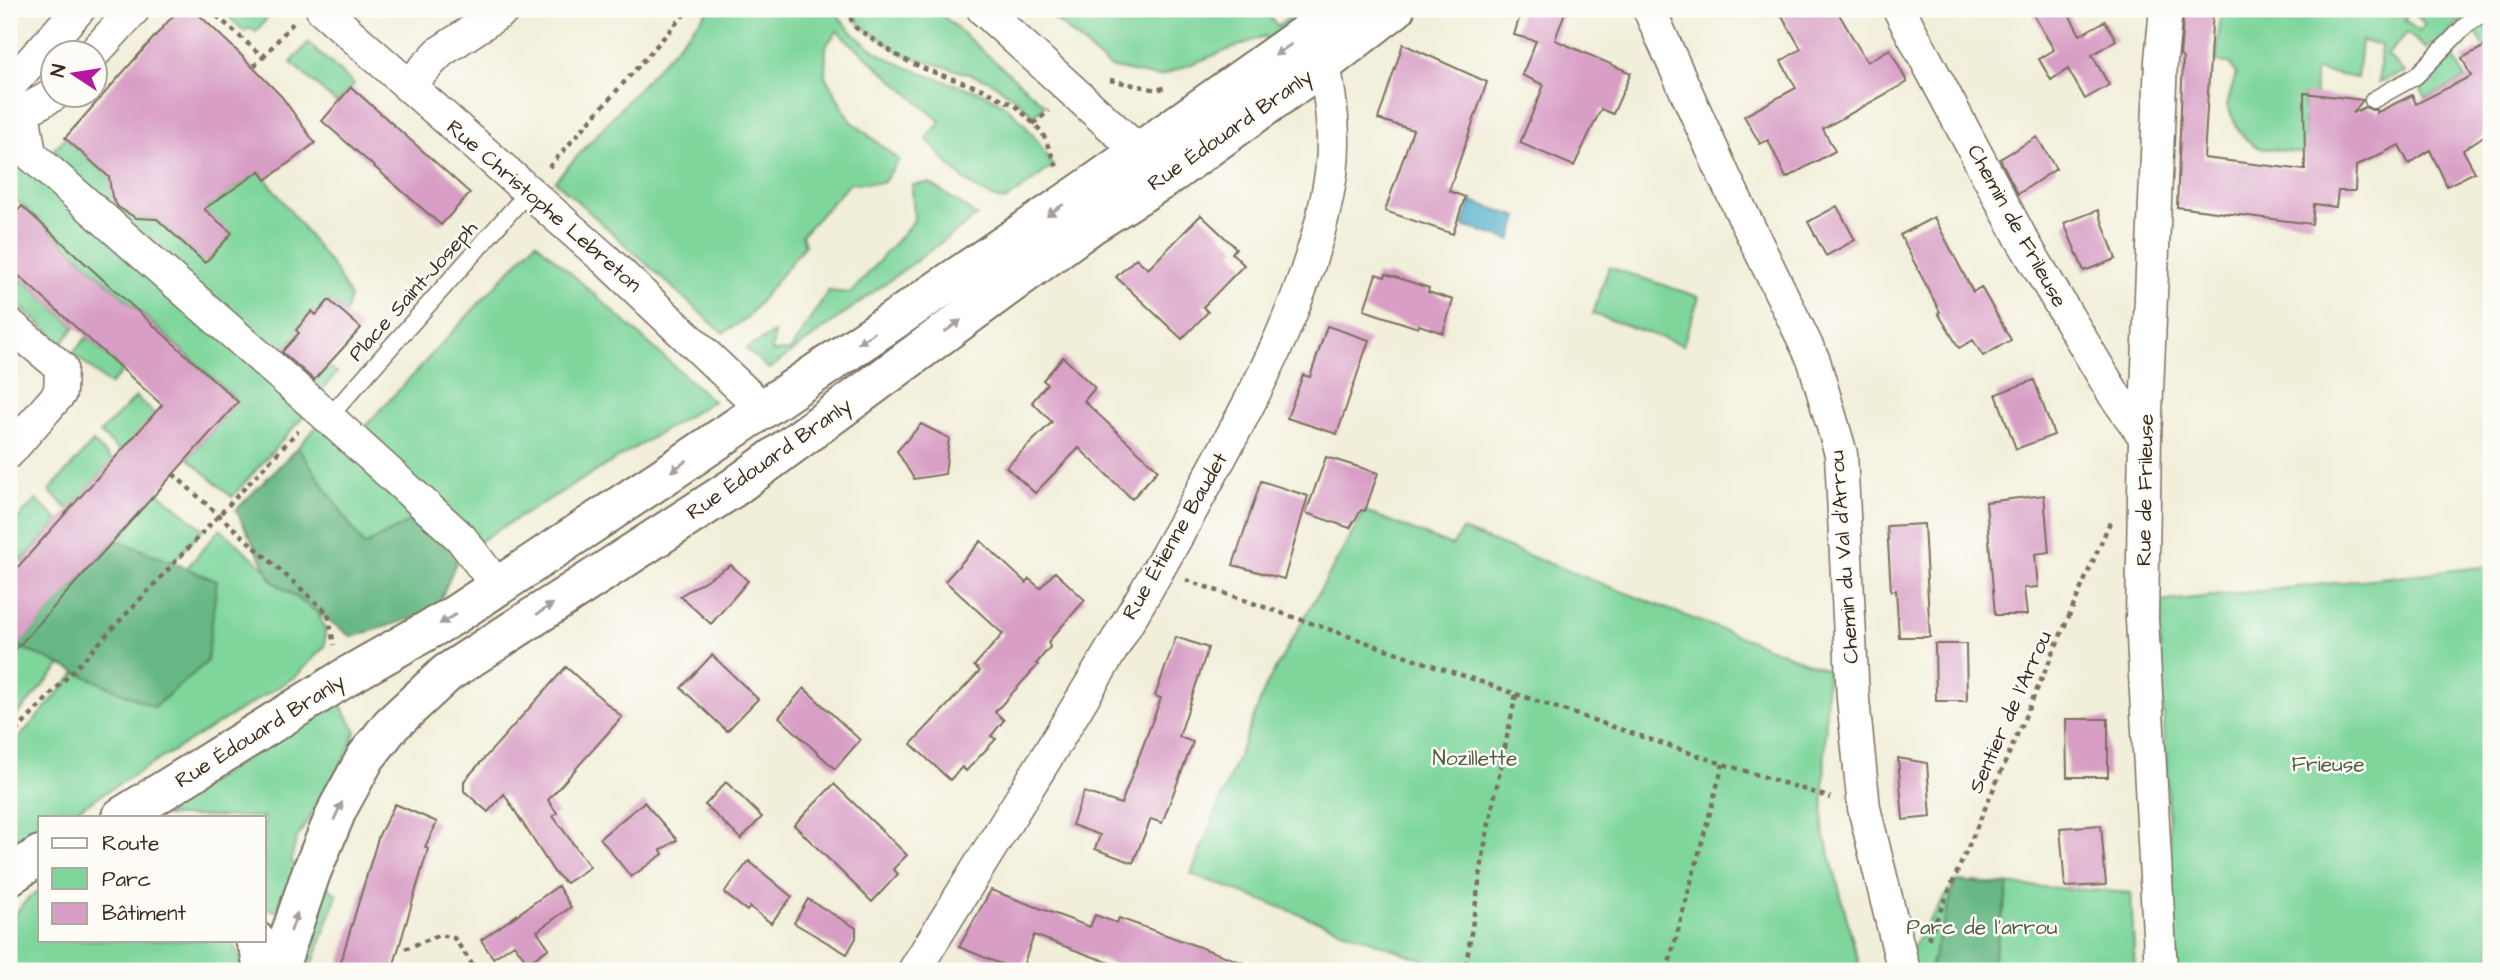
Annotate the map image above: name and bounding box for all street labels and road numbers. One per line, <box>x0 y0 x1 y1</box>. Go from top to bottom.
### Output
street label: Rue Édouard Branly <box>1142 62 1320 199</box>
street label: Rue Christophe Lebreton <box>440 113 648 300</box>
street label: Chemin de Frileuse <box>1960 139 2074 313</box>
street label: Place Saint-Joseph <box>342 214 485 368</box>
street label: Rue Édouard Branly <box>681 391 859 528</box>
street label: Rue de Frileuse <box>2129 414 2161 566</box>
street label: Rue Étienne Baudet <box>1115 447 1235 625</box>
street label: Chemin du Val d'Arrou <box>1822 449 1866 665</box>
street label: Sentier de l'Arrou <box>1961 626 2059 798</box>
street label: Rue Édouard Branly <box>170 667 352 797</box>

